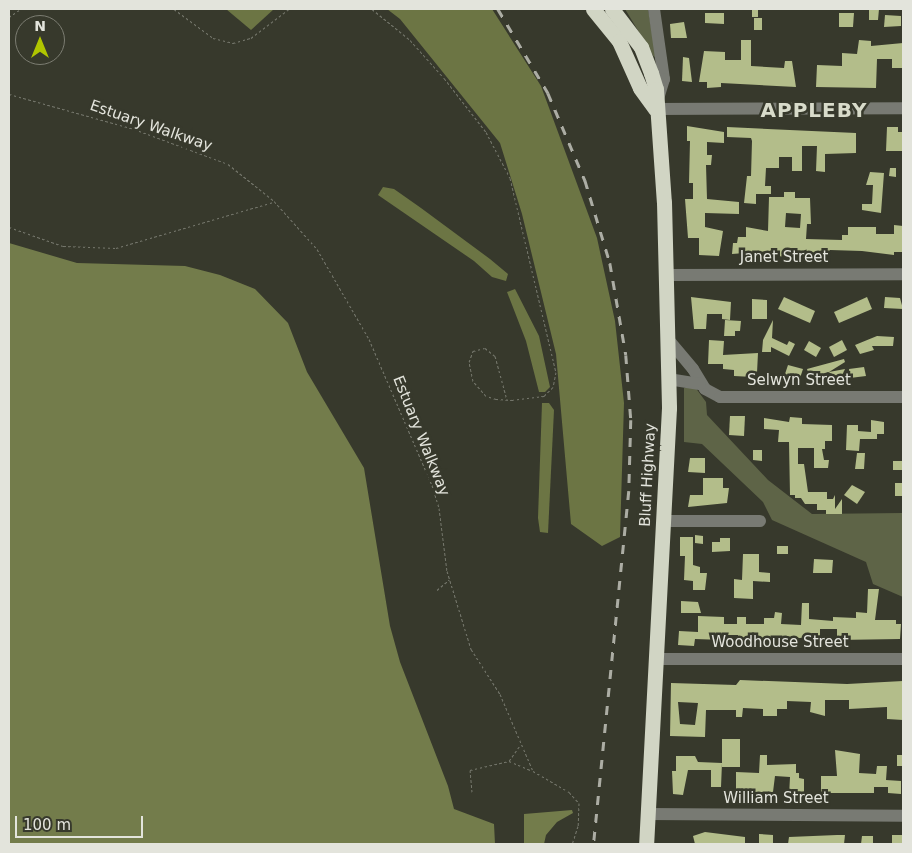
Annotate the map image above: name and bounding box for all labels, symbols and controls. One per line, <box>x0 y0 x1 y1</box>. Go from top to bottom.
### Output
north arrow <box>15 15 65 65</box>
text: N <box>34 18 46 34</box>
street label: Estuary Walkway <box>88 97 214 155</box>
district label: APPLEBY <box>760 98 868 122</box>
street label: Janet Street <box>740 249 828 267</box>
street label: Selwyn Street <box>747 372 851 390</box>
street label: Estuary Walkway <box>389 373 453 499</box>
street label: Bluff Highway <box>636 423 660 527</box>
street label: Woodhouse Street <box>711 634 849 652</box>
street label: William Street <box>723 790 829 808</box>
scale bar <box>18 806 145 838</box>
text: 100 m <box>23 816 71 834</box>

